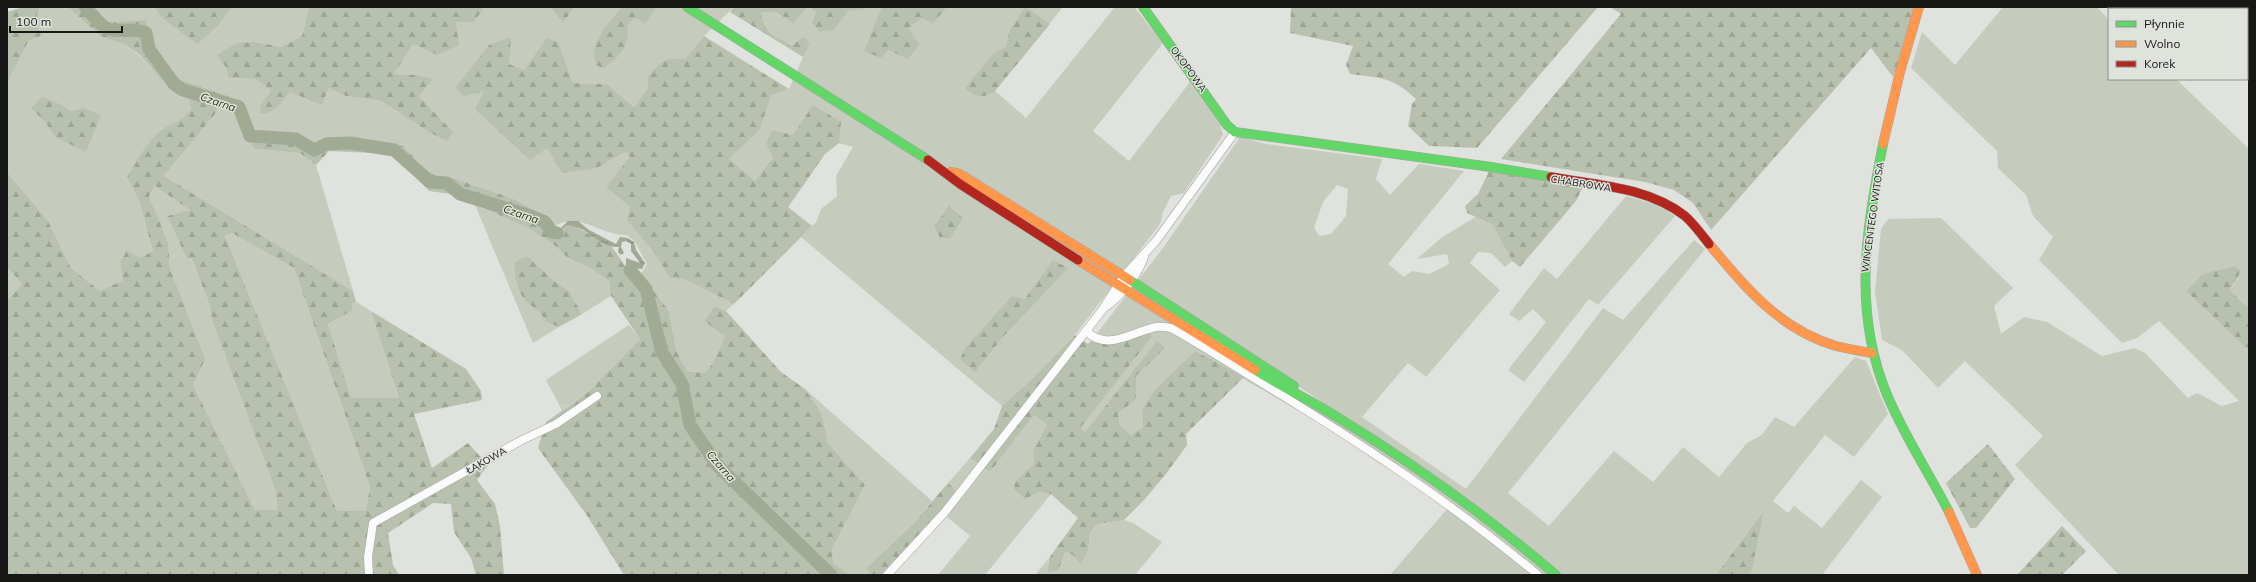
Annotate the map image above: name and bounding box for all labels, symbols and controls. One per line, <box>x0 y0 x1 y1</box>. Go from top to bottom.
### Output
scale bar <box>10 8 122 34</box>
legend <box>2108 8 2248 80</box>
text: 100 m <box>16 14 51 29</box>
text: Płynnie <box>2144 16 2185 31</box>
text: Wolno <box>2144 36 2180 51</box>
street label: OKOPOWA <box>1168 44 1210 95</box>
text: Korek <box>2144 56 2176 71</box>
water label: Czarna <box>198 89 238 115</box>
street label: WINCENTEGO WITOSA <box>1858 160 1887 273</box>
street label: CHABROWA <box>1550 172 1613 195</box>
water label: Czarna <box>501 201 541 227</box>
street label: ŁĄKOWA <box>463 444 509 477</box>
water label: Czarna <box>704 448 739 485</box>

